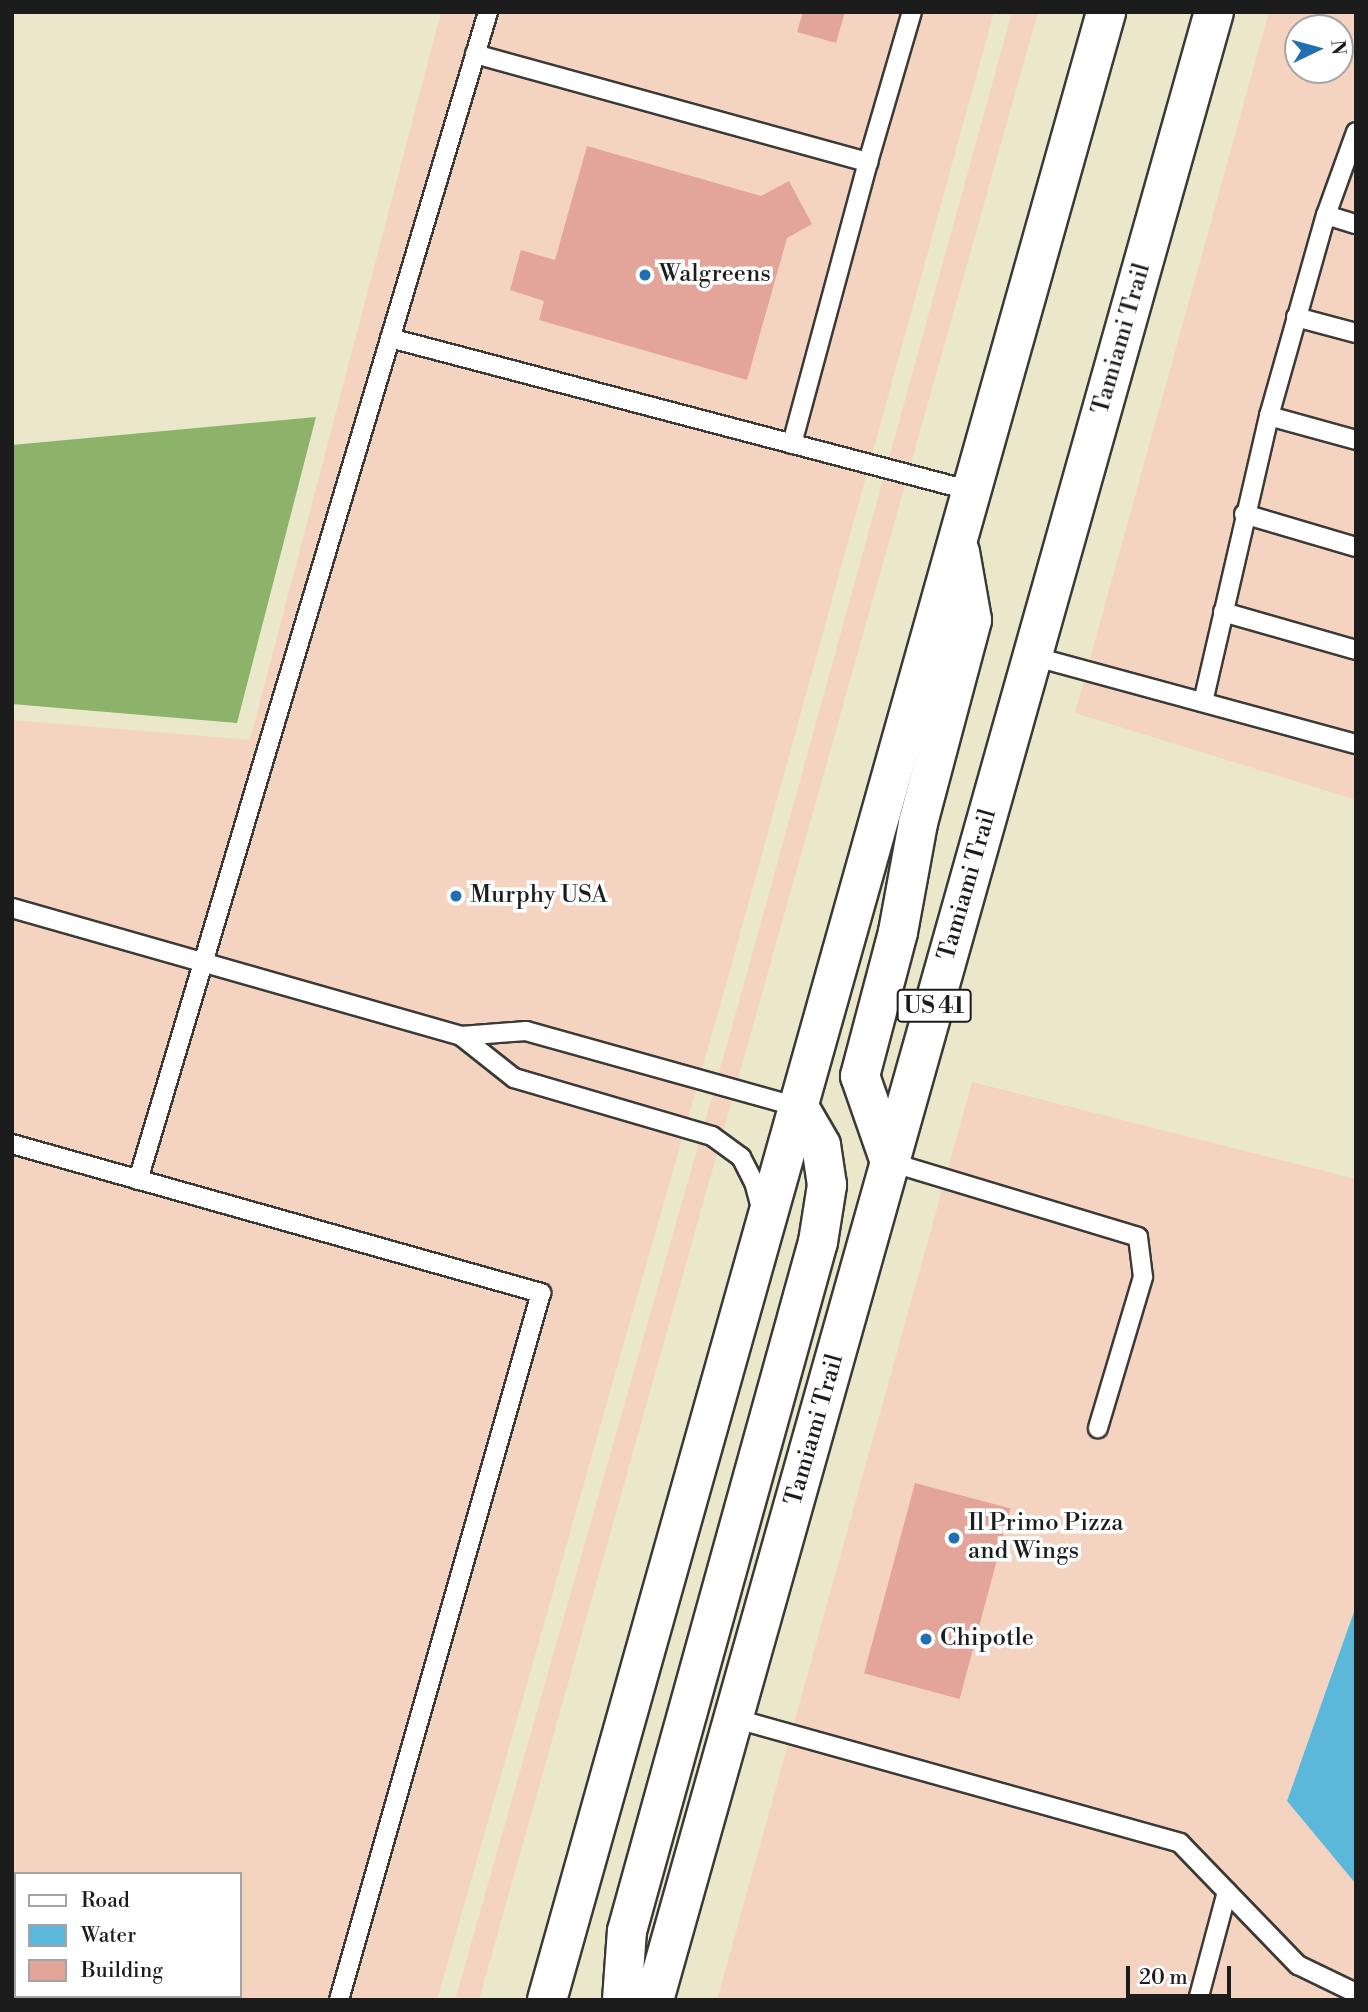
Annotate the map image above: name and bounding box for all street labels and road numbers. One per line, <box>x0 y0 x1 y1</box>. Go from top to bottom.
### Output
street label: Tamiami Trail <box>1087 260 1157 418</box>
street label: Tamiami Trail <box>933 806 1003 964</box>
road number: US 41 <box>895 987 972 1026</box>
street label: Tamiami Trail <box>780 1351 850 1509</box>

